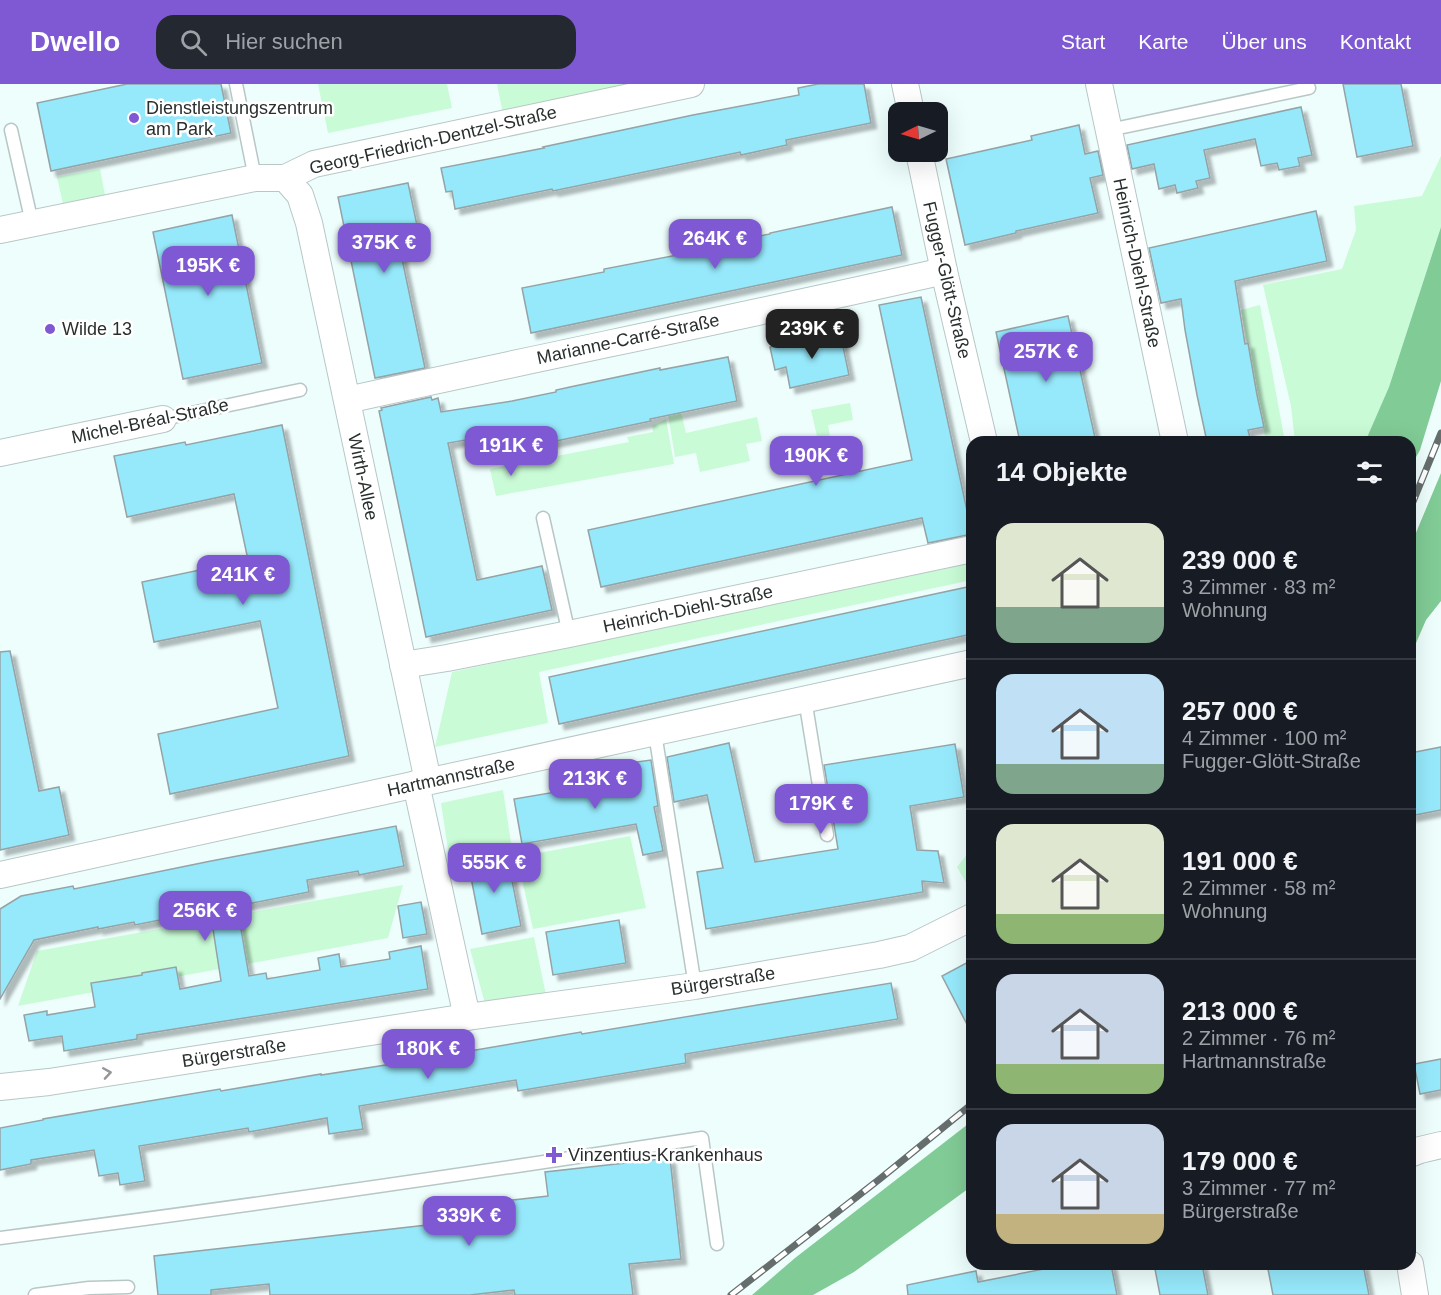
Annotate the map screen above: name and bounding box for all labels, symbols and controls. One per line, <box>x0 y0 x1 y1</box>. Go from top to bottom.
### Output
search box <box>156 15 576 69</box>
text: Dwello <box>30 26 120 57</box>
icon: search <box>177 26 210 59</box>
text: Hier suchen <box>225 29 343 54</box>
text: Start <box>1061 30 1105 53</box>
text: Karte <box>1138 30 1189 53</box>
text: Über uns <box>1222 30 1307 53</box>
text: Kontakt <box>1340 30 1411 53</box>
place label: Dienstleistungszentrum am Park <box>146 98 333 139</box>
street label: Georg-Friedrich-Dentzel-Straße <box>307 102 559 178</box>
north arrow <box>888 102 948 162</box>
map controls <box>888 102 948 162</box>
marker: Dienstleistungszentrum am Park <box>127 111 141 125</box>
street label: Heinrich-Diehl-Straße <box>1109 176 1165 350</box>
street label: Fugger-Glött-Straße <box>919 199 975 361</box>
pin: 264K € <box>666 219 764 270</box>
pin: 375K € <box>335 223 433 274</box>
text: 264K € <box>683 227 747 249</box>
text: 375K € <box>352 231 416 253</box>
pin: 195K € <box>159 246 257 297</box>
text: 195K € <box>176 254 240 276</box>
pin: 239K € <box>763 309 861 360</box>
street label: Marianne-Carré-Straße <box>535 310 721 368</box>
text: 239K € <box>780 317 844 339</box>
place label: Wilde 13 <box>62 319 132 339</box>
marker: Wilde 13 <box>43 322 57 336</box>
pin: 257K € <box>997 332 1095 383</box>
text: 257K € <box>1014 340 1078 362</box>
street label: Michel-Bréal-Straße <box>70 395 230 447</box>
pin: 191K € <box>462 426 560 477</box>
street label: Wirth-Allee <box>344 432 382 522</box>
text: 191K € <box>479 434 543 456</box>
pin: 190K € <box>767 436 865 487</box>
text: 190K € <box>784 444 848 466</box>
icon: filters <box>1353 456 1386 489</box>
text: 14 Objekte <box>996 457 1128 487</box>
text: 239 000 € <box>1182 545 1298 575</box>
icon: home <box>1044 547 1116 619</box>
pin: 241K € <box>194 555 292 606</box>
text: 241K € <box>211 563 275 585</box>
text: 3 Zimmer · 83 m² <box>1182 576 1335 598</box>
street label: Heinrich-Diehl-Straße <box>601 581 775 637</box>
text: Wohnung <box>1182 599 1267 621</box>
text: 257 000 € <box>1182 696 1298 726</box>
icon: home <box>1044 698 1116 770</box>
text: 4 Zimmer · 100 m² <box>1182 727 1346 749</box>
text: Fugger-Glött-Straße <box>1182 750 1361 772</box>
street label: Hartmannstraße <box>385 754 517 800</box>
pin: 213K € <box>546 759 644 810</box>
text: 213K € <box>563 767 627 789</box>
pin: 179K € <box>772 784 870 835</box>
text: 179K € <box>789 792 853 814</box>
pin: 555K € <box>445 843 543 894</box>
text: 191 000 € <box>1182 846 1298 876</box>
icon: home <box>1044 848 1116 920</box>
text: 555K € <box>462 851 526 873</box>
text: 2 Zimmer · 58 m² <box>1182 877 1335 899</box>
pin: 256K € <box>156 891 254 942</box>
text: 256K € <box>173 899 237 921</box>
text: Wohnung <box>1182 900 1267 922</box>
street label: Bürgerstraße <box>670 963 776 999</box>
text: 213 000 € <box>1182 996 1298 1026</box>
icon: home <box>1044 998 1116 1070</box>
text: 2 Zimmer · 76 m² <box>1182 1027 1335 1049</box>
pin: 180K € <box>379 1029 477 1080</box>
street label: Bürgerstraße <box>181 1035 287 1071</box>
text: 180K € <box>396 1037 460 1059</box>
text: Hartmannstraße <box>1182 1050 1327 1072</box>
one-way arrow <box>102 1067 112 1080</box>
place label: Vinzentius-Krankenhaus <box>568 1145 763 1165</box>
marker: Vinzentius-Krankenhaus <box>545 1146 563 1164</box>
text: 179 000 € <box>1182 1146 1298 1176</box>
icon: home <box>1044 1148 1116 1220</box>
text: 3 Zimmer · 77 m² <box>1182 1177 1335 1199</box>
pin: 339K € <box>420 1196 518 1247</box>
text: Bürgerstraße <box>1182 1200 1299 1222</box>
text: 339K € <box>437 1204 501 1226</box>

